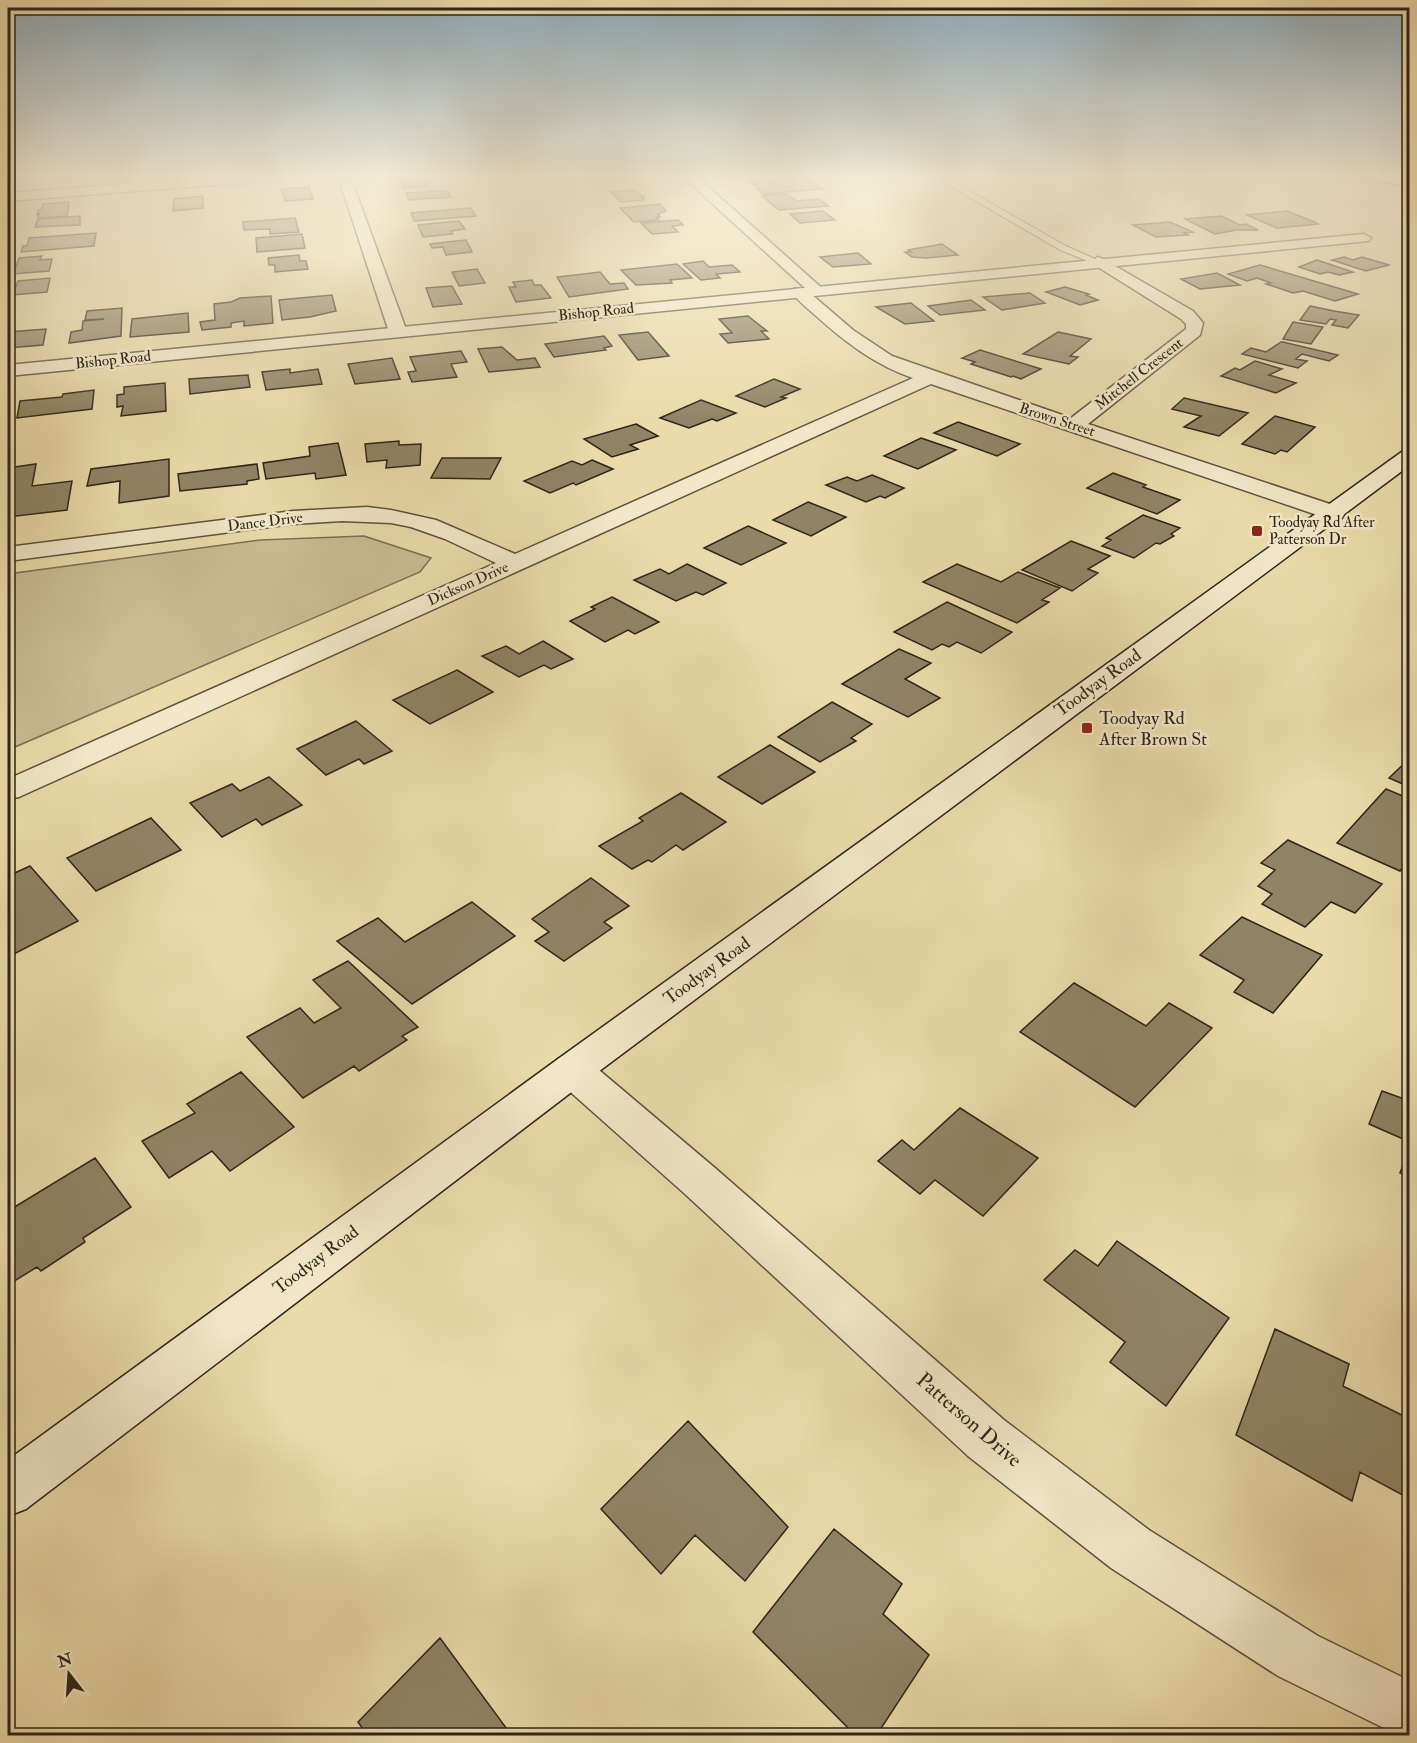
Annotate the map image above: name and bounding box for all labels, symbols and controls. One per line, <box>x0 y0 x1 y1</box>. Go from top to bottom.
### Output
street label: Bishop Road <box>557 299 636 326</box>
street label: Mitchell Crescent <box>1091 334 1187 414</box>
street label: Bishop Road <box>74 347 153 374</box>
street label: Brown Street <box>1017 399 1097 441</box>
street label: Dance Drive <box>226 508 304 536</box>
place label: Toodyay Rd After Patterson Dr <box>1269 513 1375 549</box>
marker: Toodyay Rd After Patterson Dr <box>1250 524 1264 538</box>
street label: Dickson Drive <box>424 558 512 610</box>
street label: Toodyay Road <box>1050 644 1146 722</box>
place label: Toodyay Rd After Brown St <box>1098 707 1207 751</box>
marker: Toodyay Rd After Brown St <box>1080 721 1094 735</box>
street label: Toodyay Road <box>659 932 755 1010</box>
street label: Toodyay Road <box>268 1220 364 1300</box>
street label: Patterson Drive <box>911 1367 1028 1473</box>
north arrow <box>39 1644 99 1704</box>
text: N <box>54 1649 75 1673</box>

